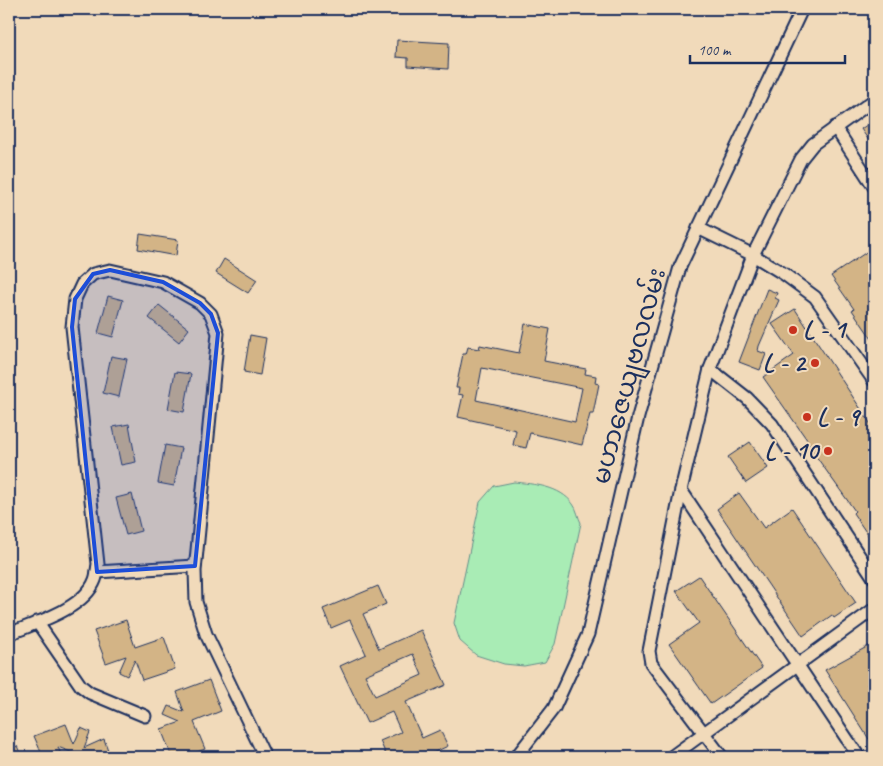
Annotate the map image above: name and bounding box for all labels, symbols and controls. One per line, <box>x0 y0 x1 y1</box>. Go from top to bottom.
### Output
scale bar <box>690 32 846 64</box>
text: 100 m <box>698 41 732 60</box>
street label: မဟာဇေယျဗလလမ်း <box>583 264 677 489</box>
place label: L - 1 <box>803 314 848 346</box>
marker: L - 1 <box>787 324 799 336</box>
place label: L - 2 <box>763 347 808 379</box>
marker: L - 2 <box>809 357 821 369</box>
place label: L - 9 <box>817 401 862 433</box>
marker: L - 9 <box>801 411 813 423</box>
place label: L - 10 <box>765 435 821 467</box>
marker: L - 10 <box>822 445 834 457</box>

